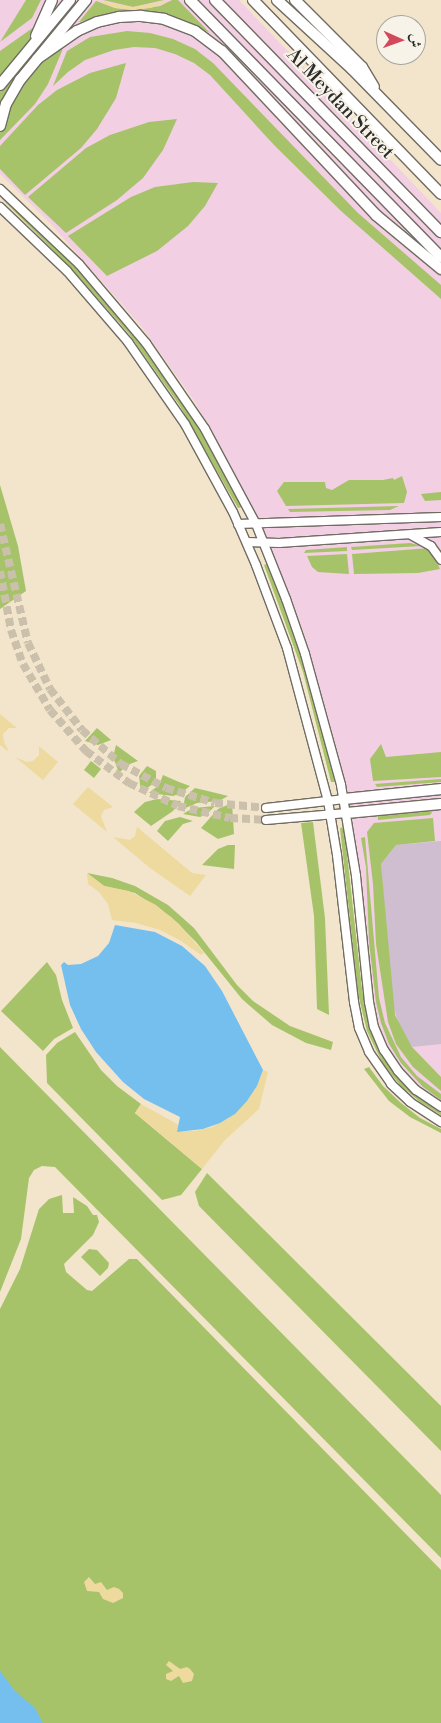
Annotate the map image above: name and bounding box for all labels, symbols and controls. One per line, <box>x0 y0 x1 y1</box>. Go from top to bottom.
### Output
north arrow <box>376 15 426 65</box>
text: ش <box>406 33 424 48</box>
street label: Al Meydan Street <box>281 44 399 164</box>

